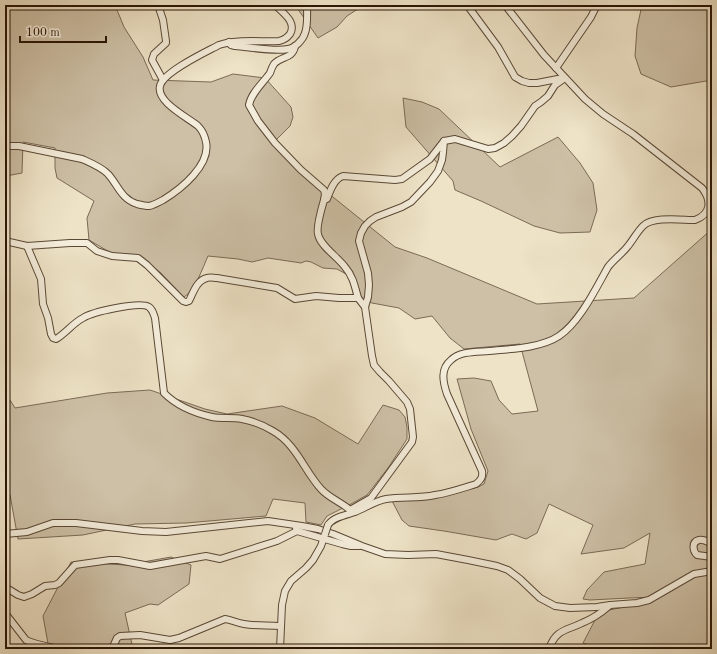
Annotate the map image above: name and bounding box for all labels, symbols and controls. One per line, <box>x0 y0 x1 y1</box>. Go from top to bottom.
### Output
scale bar <box>20 18 106 44</box>
text: 100 m <box>26 27 60 39</box>

